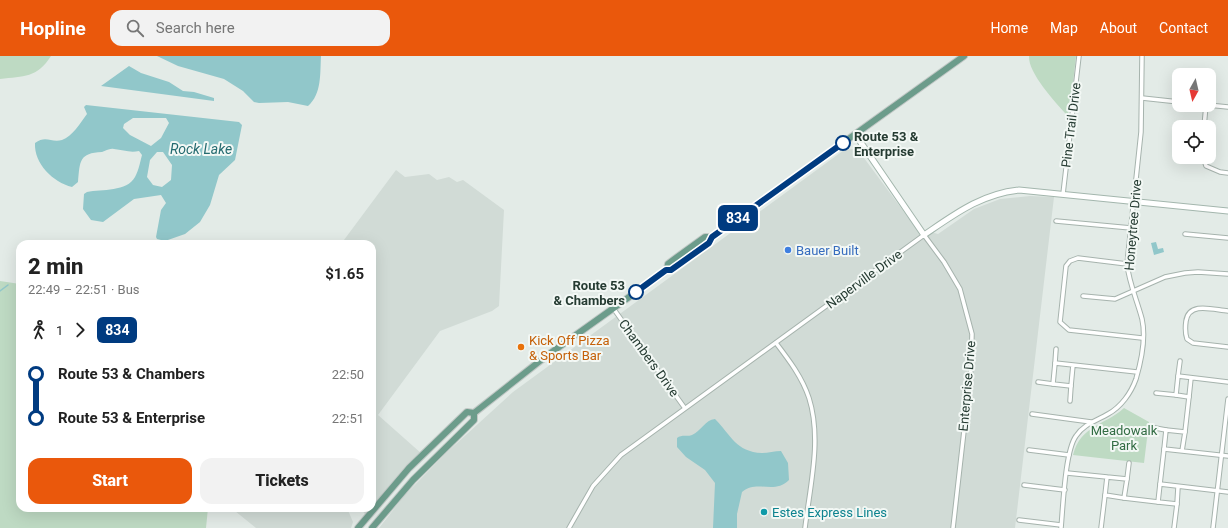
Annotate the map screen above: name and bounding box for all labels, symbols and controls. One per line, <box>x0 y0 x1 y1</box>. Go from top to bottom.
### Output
search box <box>110 10 390 46</box>
text: Hopline <box>20 17 86 40</box>
icon: search <box>124 17 146 39</box>
text: Search here <box>156 19 235 37</box>
text: Home <box>990 20 1028 36</box>
text: Map <box>1050 20 1078 36</box>
text: About <box>1100 20 1137 36</box>
text: Contact <box>1159 20 1208 36</box>
north arrow <box>1172 68 1216 112</box>
map controls <box>1172 68 1216 164</box>
street label: Pine Trail Drive <box>1058 81 1084 168</box>
button: locate <box>1172 120 1216 164</box>
place label: Route 53 & Enterprise <box>854 129 919 159</box>
marker: Route 53 & Enterprise <box>835 135 851 151</box>
water label: Rock Lake <box>170 141 232 157</box>
street label: Honeytree Drive <box>1122 179 1144 271</box>
line badge: 834 <box>715 205 761 231</box>
text: 834 <box>726 210 750 226</box>
place label: Bauer Built <box>796 243 859 258</box>
marker: Bauer Built <box>783 245 793 255</box>
street label: Naperville Drive <box>823 246 905 312</box>
text: 2 min <box>28 254 83 279</box>
text: $1.65 <box>325 265 364 283</box>
place label: Route 53 & Chambers <box>553 278 625 308</box>
text: 22:49 – 22:51 · Bus <box>28 282 140 297</box>
marker: Route 53 & Chambers <box>628 284 644 300</box>
street label: Chambers Drive <box>616 316 682 400</box>
icon: walk <box>28 319 50 341</box>
icon: forward <box>69 319 91 341</box>
text: 834 <box>105 322 129 338</box>
text: 1 <box>56 323 63 338</box>
place label: Kick Off Pizza & Sports Bar <box>529 333 609 363</box>
street label: Enterprise Drive <box>956 340 978 432</box>
marker: Kick Off Pizza & Sports Bar <box>516 342 526 352</box>
text: Route 53 & Chambers <box>58 365 205 383</box>
text: 22:50 <box>332 367 364 382</box>
text: Route 53 & Enterprise <box>58 409 205 427</box>
text: 22:51 <box>332 411 364 426</box>
park label: Meadowalk Park <box>1091 423 1158 453</box>
button: Start <box>28 458 192 504</box>
button: Tickets <box>200 458 364 504</box>
place label: Estes Express Lines <box>772 505 887 520</box>
marker: Estes Express Lines <box>759 507 769 517</box>

